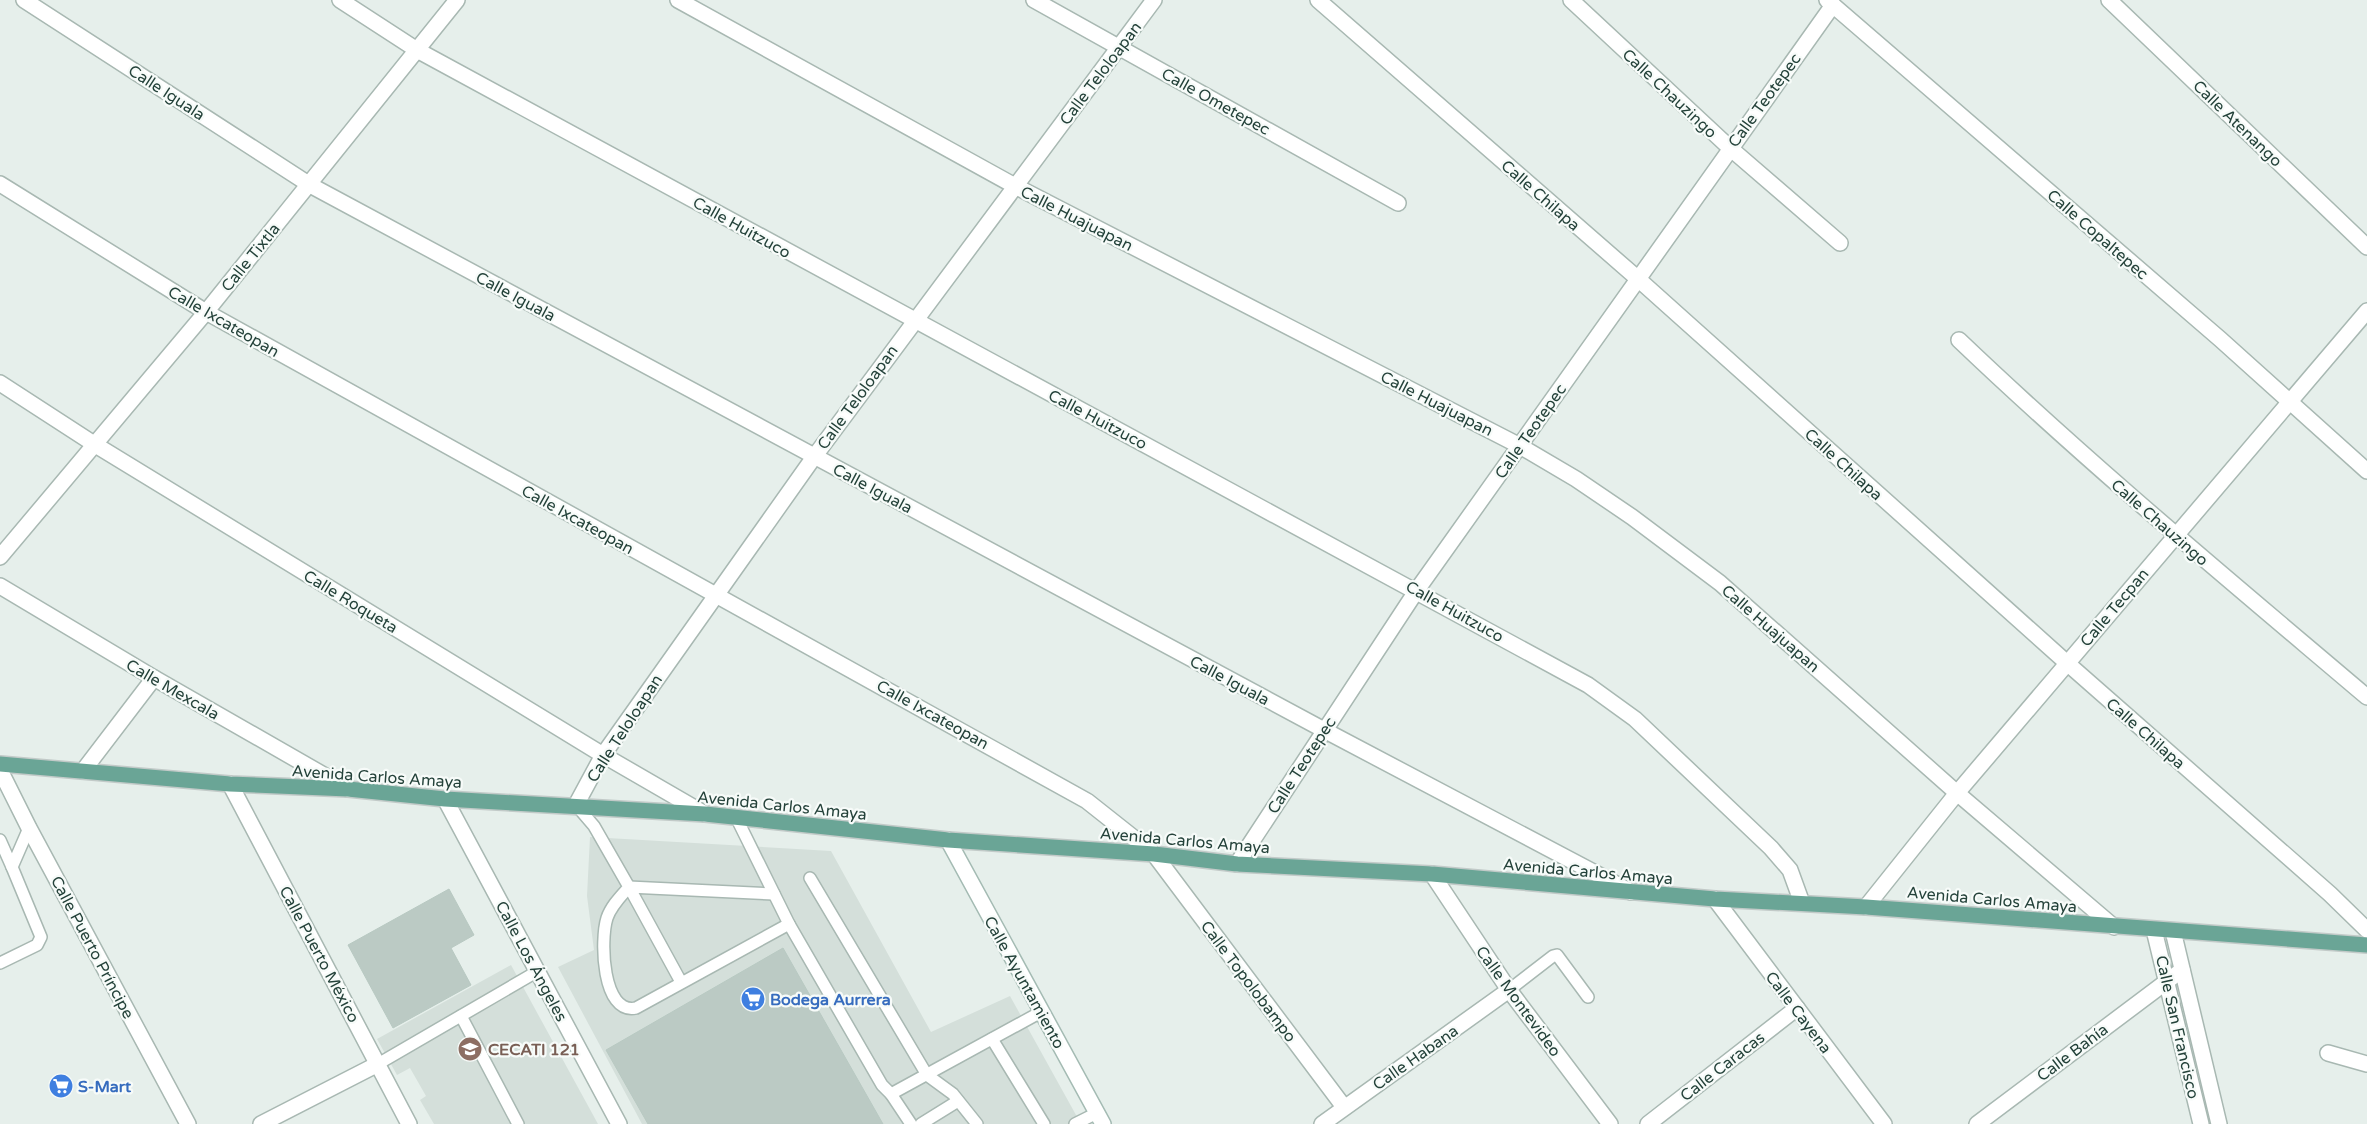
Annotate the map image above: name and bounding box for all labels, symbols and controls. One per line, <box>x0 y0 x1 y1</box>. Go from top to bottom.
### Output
street label: Calle Teloloapan <box>1055 18 1146 129</box>
street label: Calle Chauzingo <box>1618 45 1721 143</box>
street label: Calle Teotepec <box>1724 50 1806 152</box>
street label: Calle Iguala <box>124 61 209 125</box>
street label: Calle Ometepec <box>1158 64 1273 140</box>
street label: Calle Atenango <box>2189 76 2286 171</box>
street label: Calle Chilapa <box>1497 156 1584 236</box>
street label: Calle Huajuapan <box>1017 182 1136 256</box>
street label: Calle Copaltepec <box>2043 185 2152 284</box>
street label: Calle Huitzuco <box>689 193 794 263</box>
street label: Calle Tixtla <box>217 219 285 296</box>
street label: Calle Iguala <box>472 268 559 326</box>
street label: Calle Ixcateopan <box>164 282 283 362</box>
street label: Calle Teloloapan <box>813 341 902 454</box>
street label: Calle Huajuapan <box>1377 367 1496 441</box>
street label: Calle Teotepec <box>1491 380 1571 483</box>
street label: Calle Huitzuco <box>1045 385 1150 454</box>
street label: Calle Chilapa <box>1800 424 1887 505</box>
street label: Calle Iguala <box>829 460 916 518</box>
street label: Calle Chauzingo <box>2107 475 2212 570</box>
street label: Calle Ixcateopan <box>518 481 637 559</box>
street label: Calle Tecpan <box>2076 564 2153 651</box>
street label: Calle Roqueta <box>300 566 401 638</box>
street label: Calle Huitzuco <box>1402 577 1507 647</box>
street label: Calle Huajuapan <box>1717 581 1824 677</box>
street label: Calle Iguala <box>1186 652 1273 710</box>
street label: Calle Mexcala <box>122 655 223 725</box>
street label: Calle Teloloapan <box>583 671 667 786</box>
street label: Calle Ixcateopan <box>873 676 992 754</box>
street label: Calle Chilapa <box>2102 694 2189 774</box>
street label: Calle Teotepec <box>1263 713 1341 818</box>
street label: Avenida Carlos Amaya <box>291 761 463 793</box>
street label: Avenida Carlos Amaya <box>696 787 868 825</box>
street label: Avenida Carlos Amaya <box>1099 824 1271 858</box>
street label: Avenida Carlos Amaya <box>1502 855 1674 889</box>
street label: Calle Puerto Príncipe <box>46 873 138 1022</box>
street label: Calle Puerto México <box>275 883 364 1026</box>
street label: Avenida Carlos Amaya <box>1906 883 2078 917</box>
street label: Calle Los Ángeles <box>491 898 571 1025</box>
street label: Calle Ayuntamiento <box>979 913 1069 1052</box>
street label: Calle Topolobampo <box>1196 917 1300 1046</box>
street label: Calle Montevideo <box>1471 942 1565 1061</box>
street label: Calle San Francisco <box>2151 954 2203 1101</box>
street label: Calle Cayena <box>1761 968 1836 1058</box>
supermarket icon: Bodega Aurrera <box>740 986 766 1012</box>
place label: Bodega Aurrera <box>770 990 891 1010</box>
street label: Calle Bahía <box>2033 1020 2112 1086</box>
street label: Calle Habana <box>1369 1021 1462 1095</box>
street label: Calle Caracas <box>1676 1028 1769 1106</box>
school or university icon: CECATI 121 <box>457 1036 483 1062</box>
place label: CECATI 121 <box>488 1040 580 1060</box>
supermarket icon: S-Mart <box>48 1073 74 1099</box>
place label: S-Mart <box>78 1077 132 1097</box>

